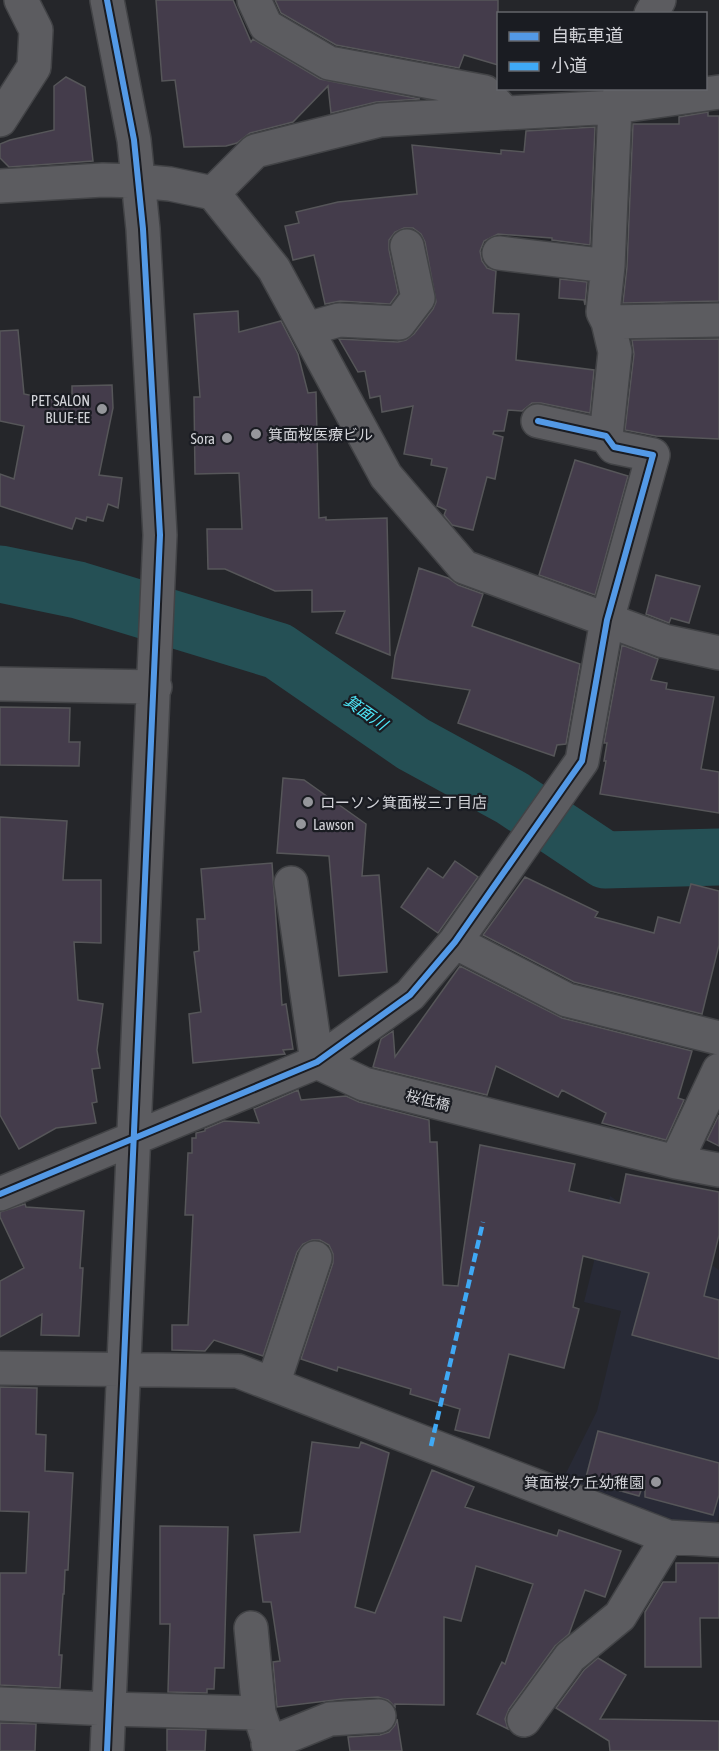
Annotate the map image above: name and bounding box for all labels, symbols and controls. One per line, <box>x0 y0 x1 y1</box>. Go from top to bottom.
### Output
legend <box>497 12 707 90</box>
text: 自転車道 <box>551 25 623 46</box>
text: 小道 <box>551 55 587 76</box>
place label: PET SALON BLUE-EE <box>31 392 91 426</box>
marker: PET SALON BLUE-EE <box>95 402 109 416</box>
place label: 箕面桜医療ビル <box>268 426 373 443</box>
marker: 箕面桜医療ビル <box>249 427 263 441</box>
place label: Sora <box>191 430 215 447</box>
marker: Sora <box>220 431 234 445</box>
water label: 箕面川 <box>341 691 392 734</box>
place label: ローソン 箕面桜三丁目店 <box>320 794 487 811</box>
marker: ローソン 箕面桜三丁目店 <box>301 795 315 809</box>
place label: Lawson <box>313 816 354 833</box>
marker: Lawson <box>294 817 308 831</box>
street label: 桜低橋 <box>404 1086 452 1114</box>
place label: 箕面桜ケ丘幼稚園 <box>524 1474 644 1491</box>
marker: 箕面桜ケ丘幼稚園 <box>649 1475 663 1489</box>

